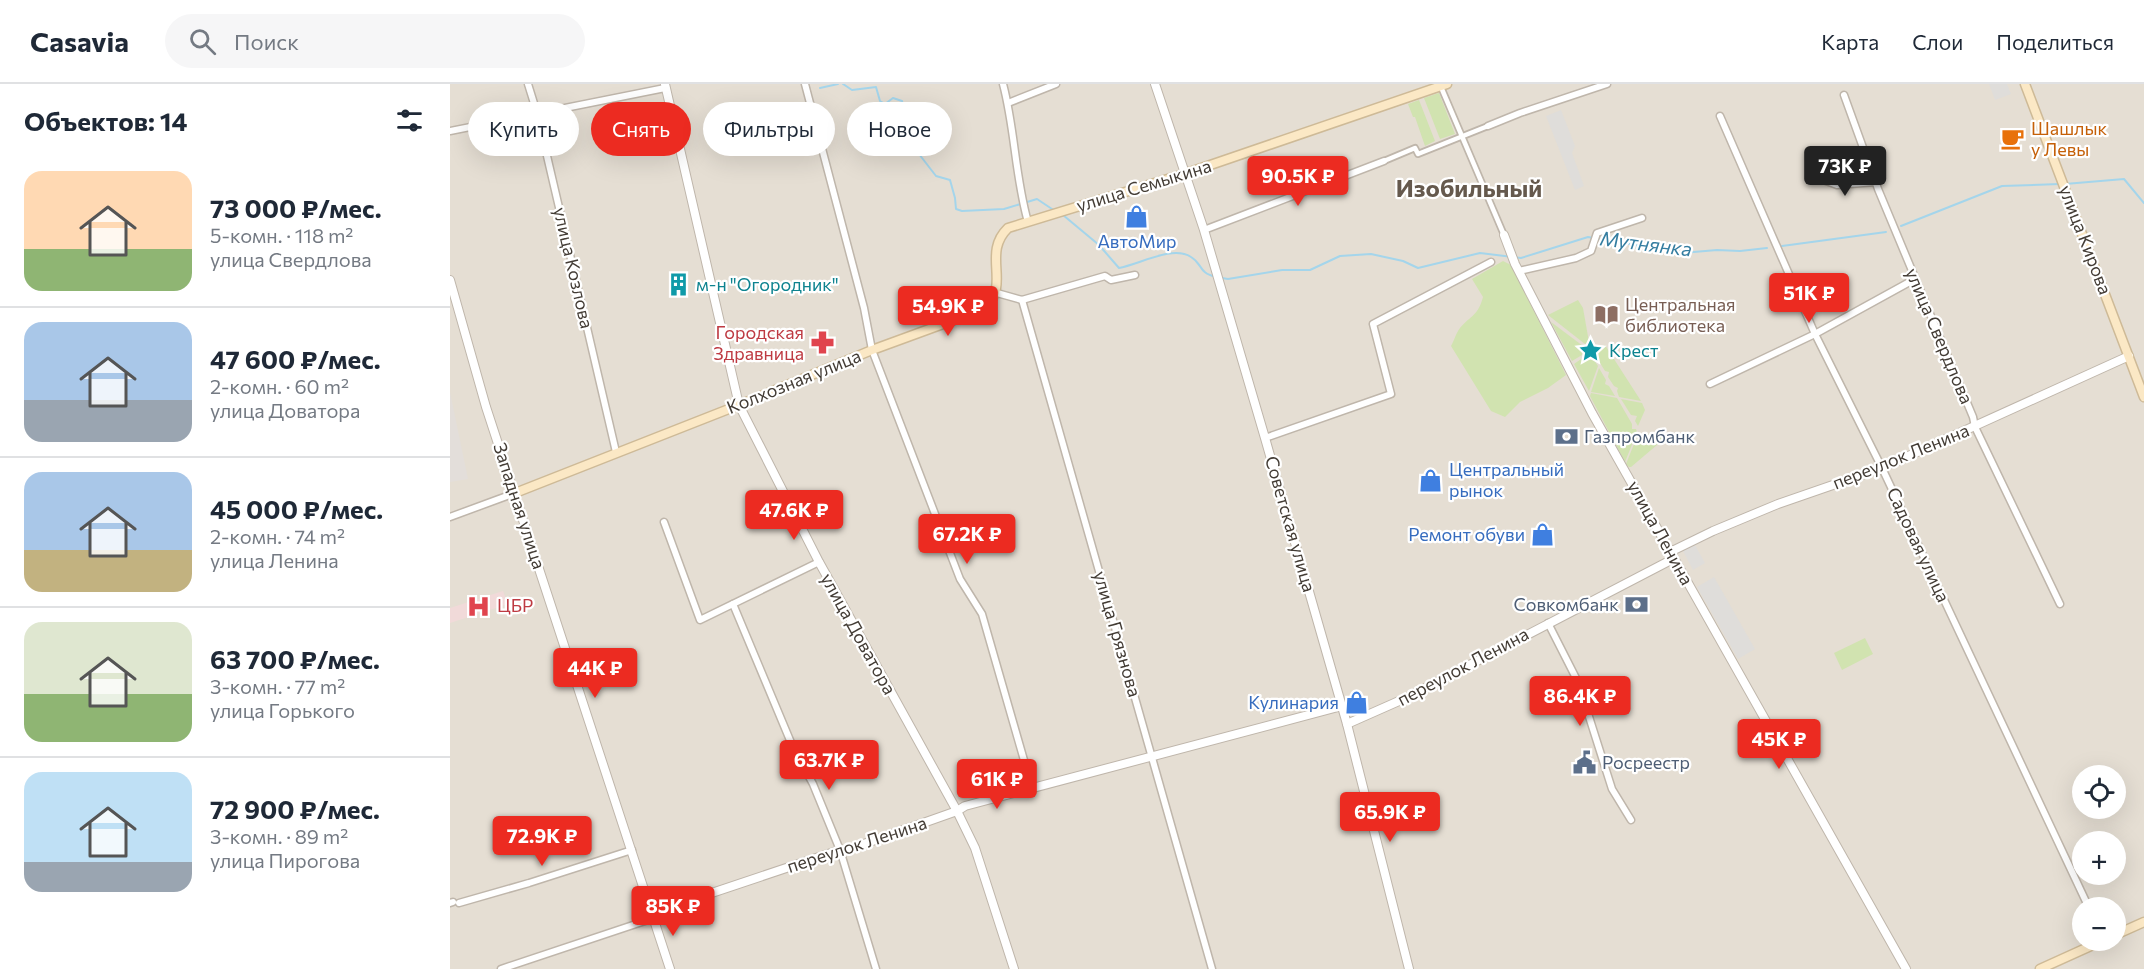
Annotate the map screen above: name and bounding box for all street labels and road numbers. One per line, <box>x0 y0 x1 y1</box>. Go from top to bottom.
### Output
street label: улица Семыкина <box>1074 154 1214 216</box>
street label: улица Кирова <box>2055 182 2117 297</box>
street label: улица Козлова <box>549 205 599 330</box>
street label: улица Свердлова <box>1901 264 1978 407</box>
street label: Колхозная улица <box>723 344 864 418</box>
street label: переулок Ленина <box>1829 419 1972 494</box>
street label: Западная улица <box>489 440 551 572</box>
street label: Советская улица <box>1261 453 1321 594</box>
street label: улица Ленина <box>1623 477 1699 589</box>
street label: Садовая улица <box>1883 484 1955 605</box>
street label: улица Грязнова <box>1089 568 1146 699</box>
street label: улица Доватора <box>816 569 901 698</box>
street label: переулок Ленина <box>1393 622 1532 710</box>
street label: переулок Ленина <box>784 811 929 877</box>

